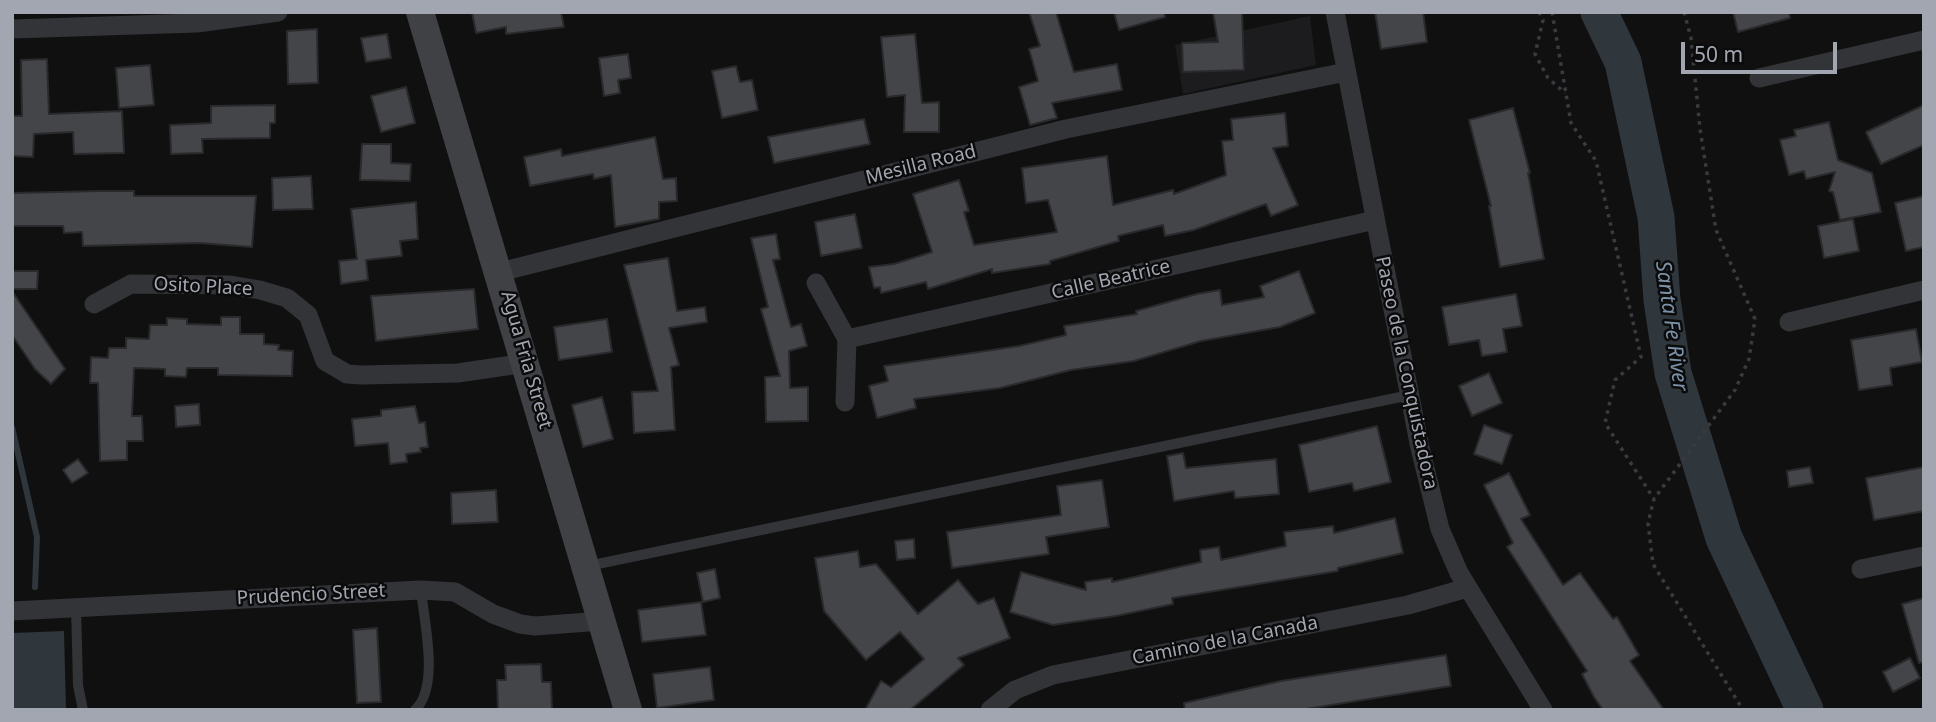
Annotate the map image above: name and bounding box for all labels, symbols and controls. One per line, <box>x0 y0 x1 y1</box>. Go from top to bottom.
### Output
scale bar <box>1684 28 1840 72</box>
text: 50 m <box>1694 40 1743 68</box>
street label: Mesilla Road <box>863 140 979 190</box>
street label: Paseo de la Conquistadora <box>1370 254 1442 492</box>
street label: Calle Beatrice <box>1049 255 1173 305</box>
water label: Santa Fe River <box>1649 259 1693 393</box>
street label: Osito Place <box>153 273 253 301</box>
street label: Agua Fria Street <box>495 288 557 432</box>
street label: Prudencio Street <box>236 580 386 610</box>
street label: Camino de la Canada <box>1130 612 1320 670</box>

